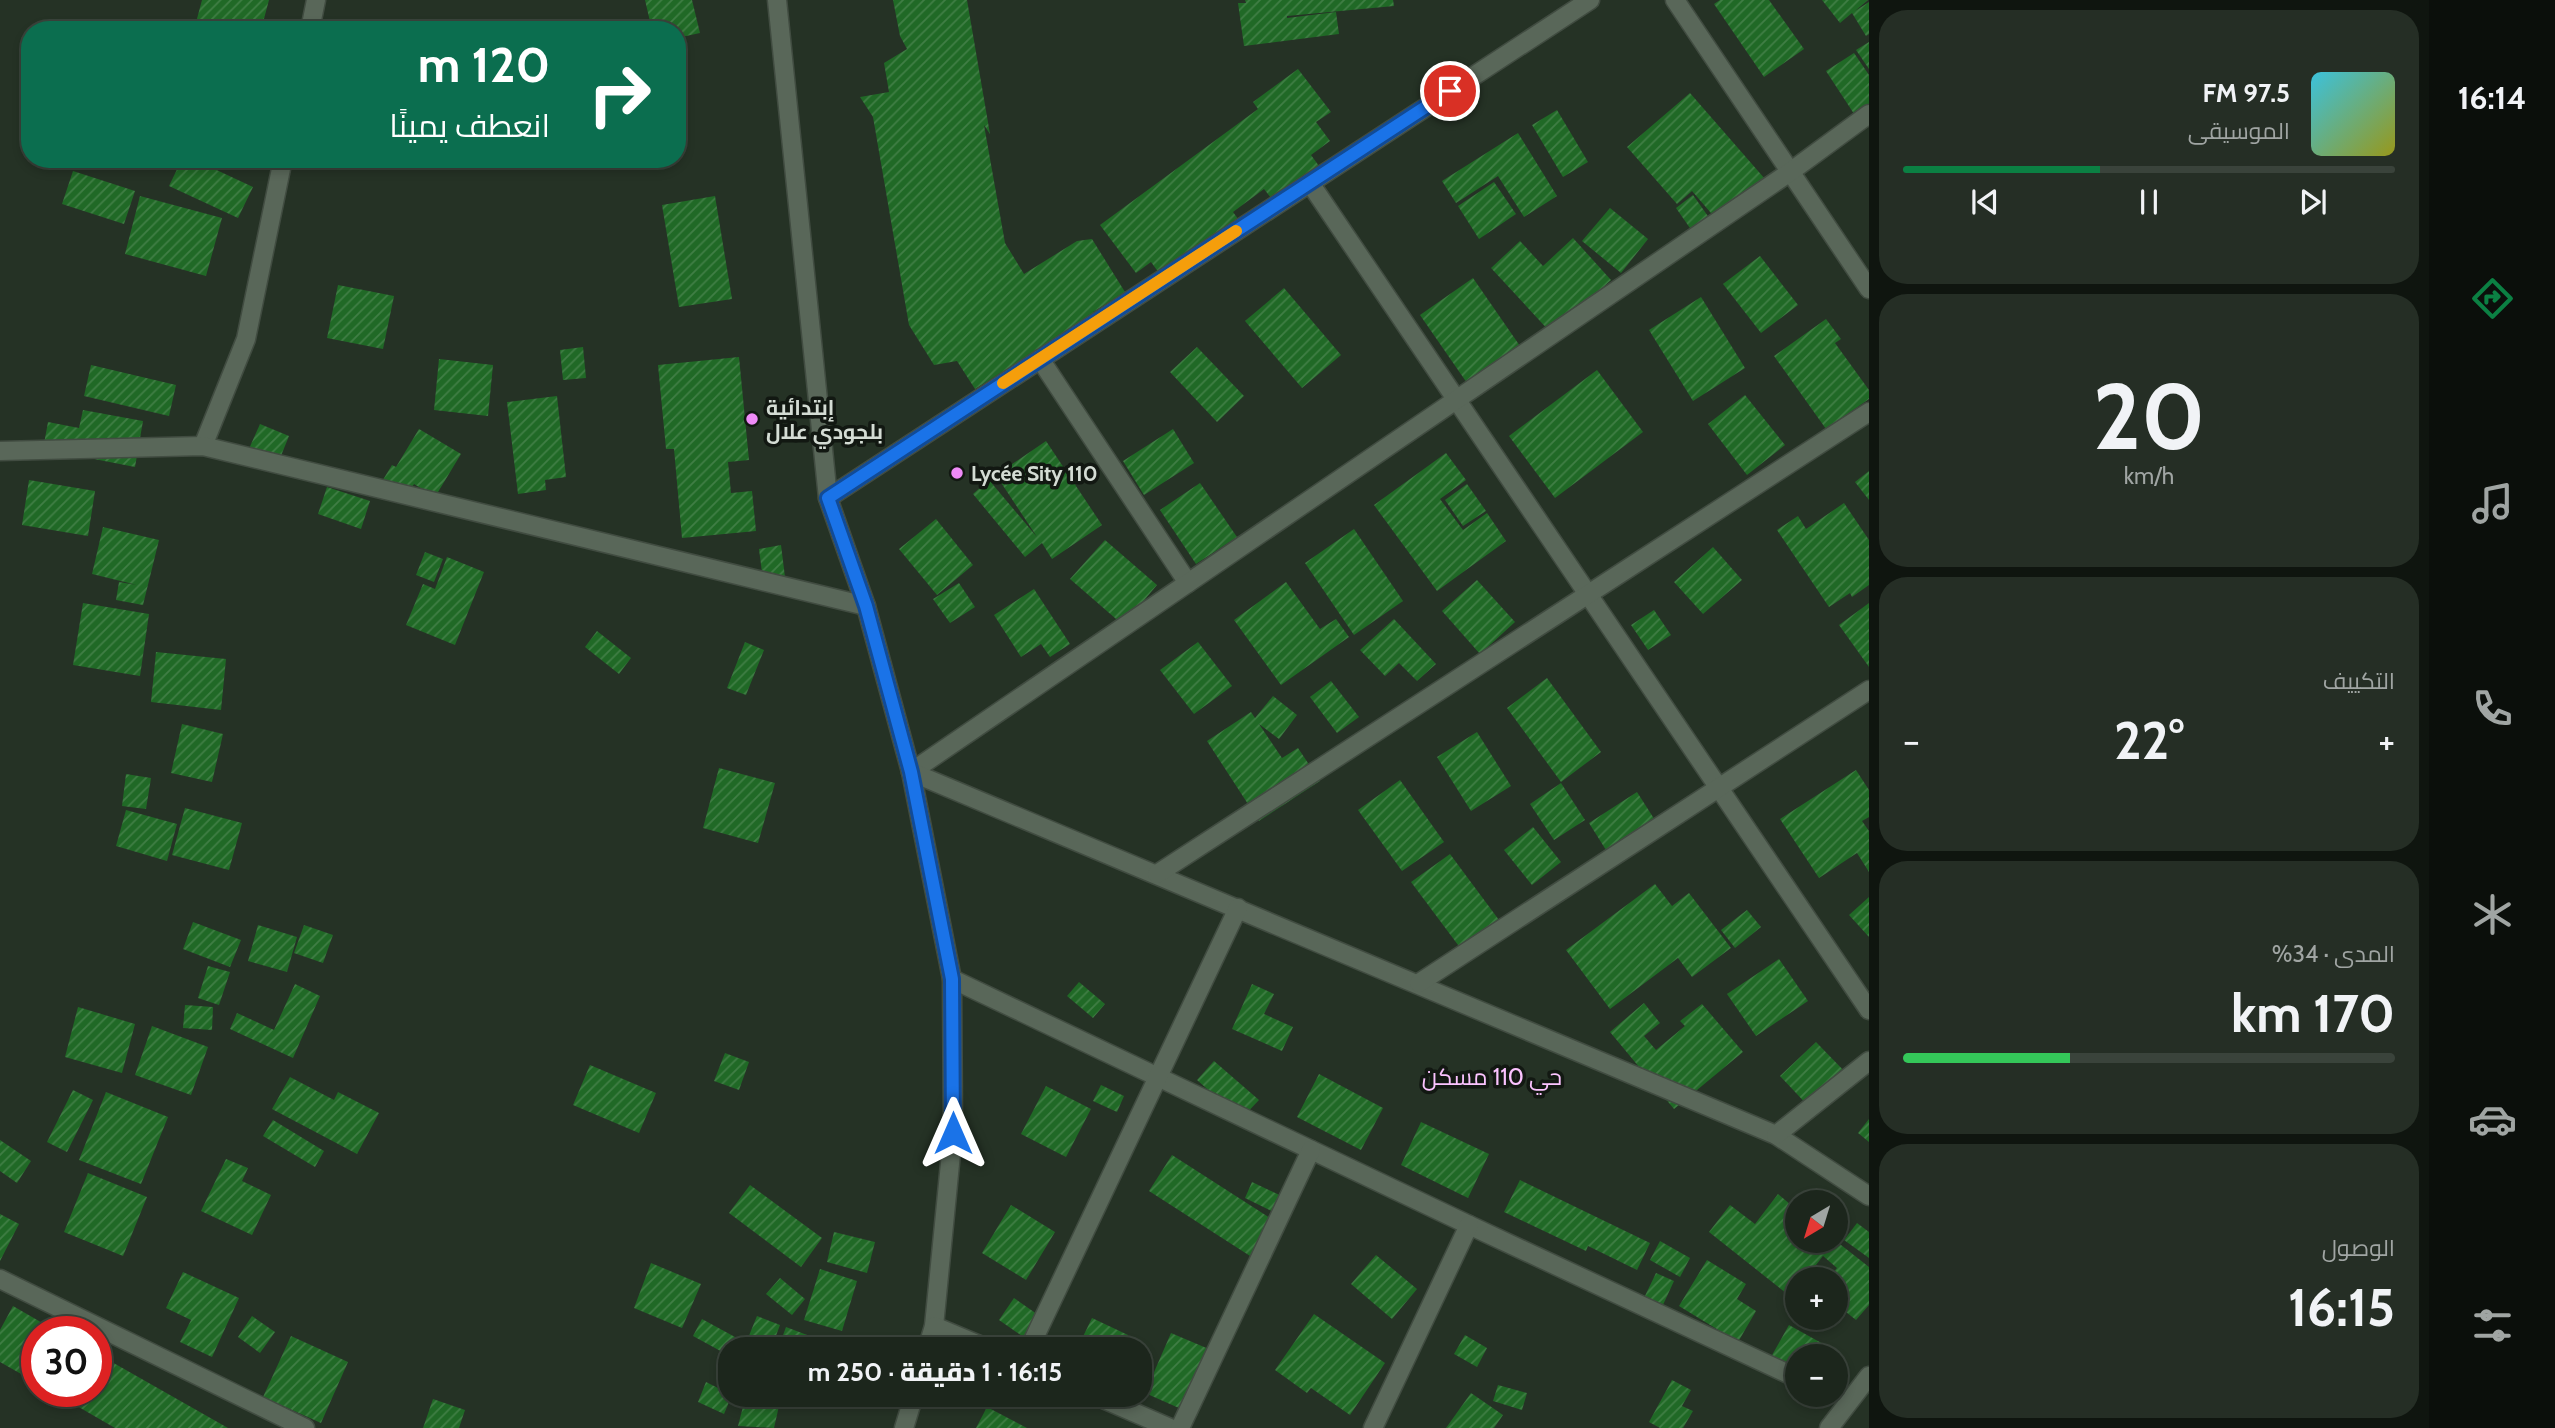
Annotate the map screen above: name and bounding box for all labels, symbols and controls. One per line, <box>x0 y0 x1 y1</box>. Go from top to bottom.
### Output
text: 120 m <box>418 35 550 94</box>
icon: right <box>574 49 665 140</box>
pin <box>1420 61 1480 121</box>
icon: arrive <box>1431 72 1469 110</box>
text: 97.5 FM <box>2203 77 2290 109</box>
text: 16:14 <box>2458 78 2526 117</box>
text: انعطف يمينًا <box>389 106 550 145</box>
text: الموسيقى <box>2188 117 2290 145</box>
icon: previous <box>1966 183 2004 221</box>
icon: pause <box>2130 183 2168 221</box>
icon: next <box>2294 183 2332 221</box>
icon: directions <box>2468 274 2517 323</box>
text: 20 <box>2093 361 2205 472</box>
place label: إبتدائية بلجودي علال <box>766 395 883 449</box>
marker: إبتدائية بلجودي علال <box>744 411 760 427</box>
place label: Lycée Sity 110 <box>971 461 1098 486</box>
text: km/h <box>2124 462 2174 490</box>
marker: Lycée Sity 110 <box>949 465 965 481</box>
icon: music <box>2468 479 2517 528</box>
text: التكييف <box>2323 667 2395 695</box>
icon: phone <box>2468 684 2517 733</box>
text: 22° <box>2114 709 2184 772</box>
text: − <box>1903 717 1920 764</box>
text: + <box>2378 717 2395 764</box>
icon: climate <box>2468 890 2517 939</box>
text: المدى · 34% <box>2272 940 2395 968</box>
text: 170 km <box>2231 982 2395 1045</box>
district label: حي 110 مسكن <box>1422 1063 1562 1095</box>
icon: car <box>2468 1095 2517 1144</box>
position arrow <box>916 1096 990 1170</box>
north arrow <box>1785 1190 1848 1253</box>
map controls <box>1785 1190 1848 1407</box>
text: الوصول <box>2322 1234 2395 1262</box>
button: + <box>1785 1267 1848 1330</box>
text: 16:15 <box>2288 1276 2395 1339</box>
icon: filters <box>2468 1301 2517 1350</box>
speed limit sign: 30 <box>21 1316 112 1407</box>
button: − <box>1785 1344 1848 1407</box>
text: 16:15 · 1 دقيقة · 250 m <box>808 1356 1062 1388</box>

